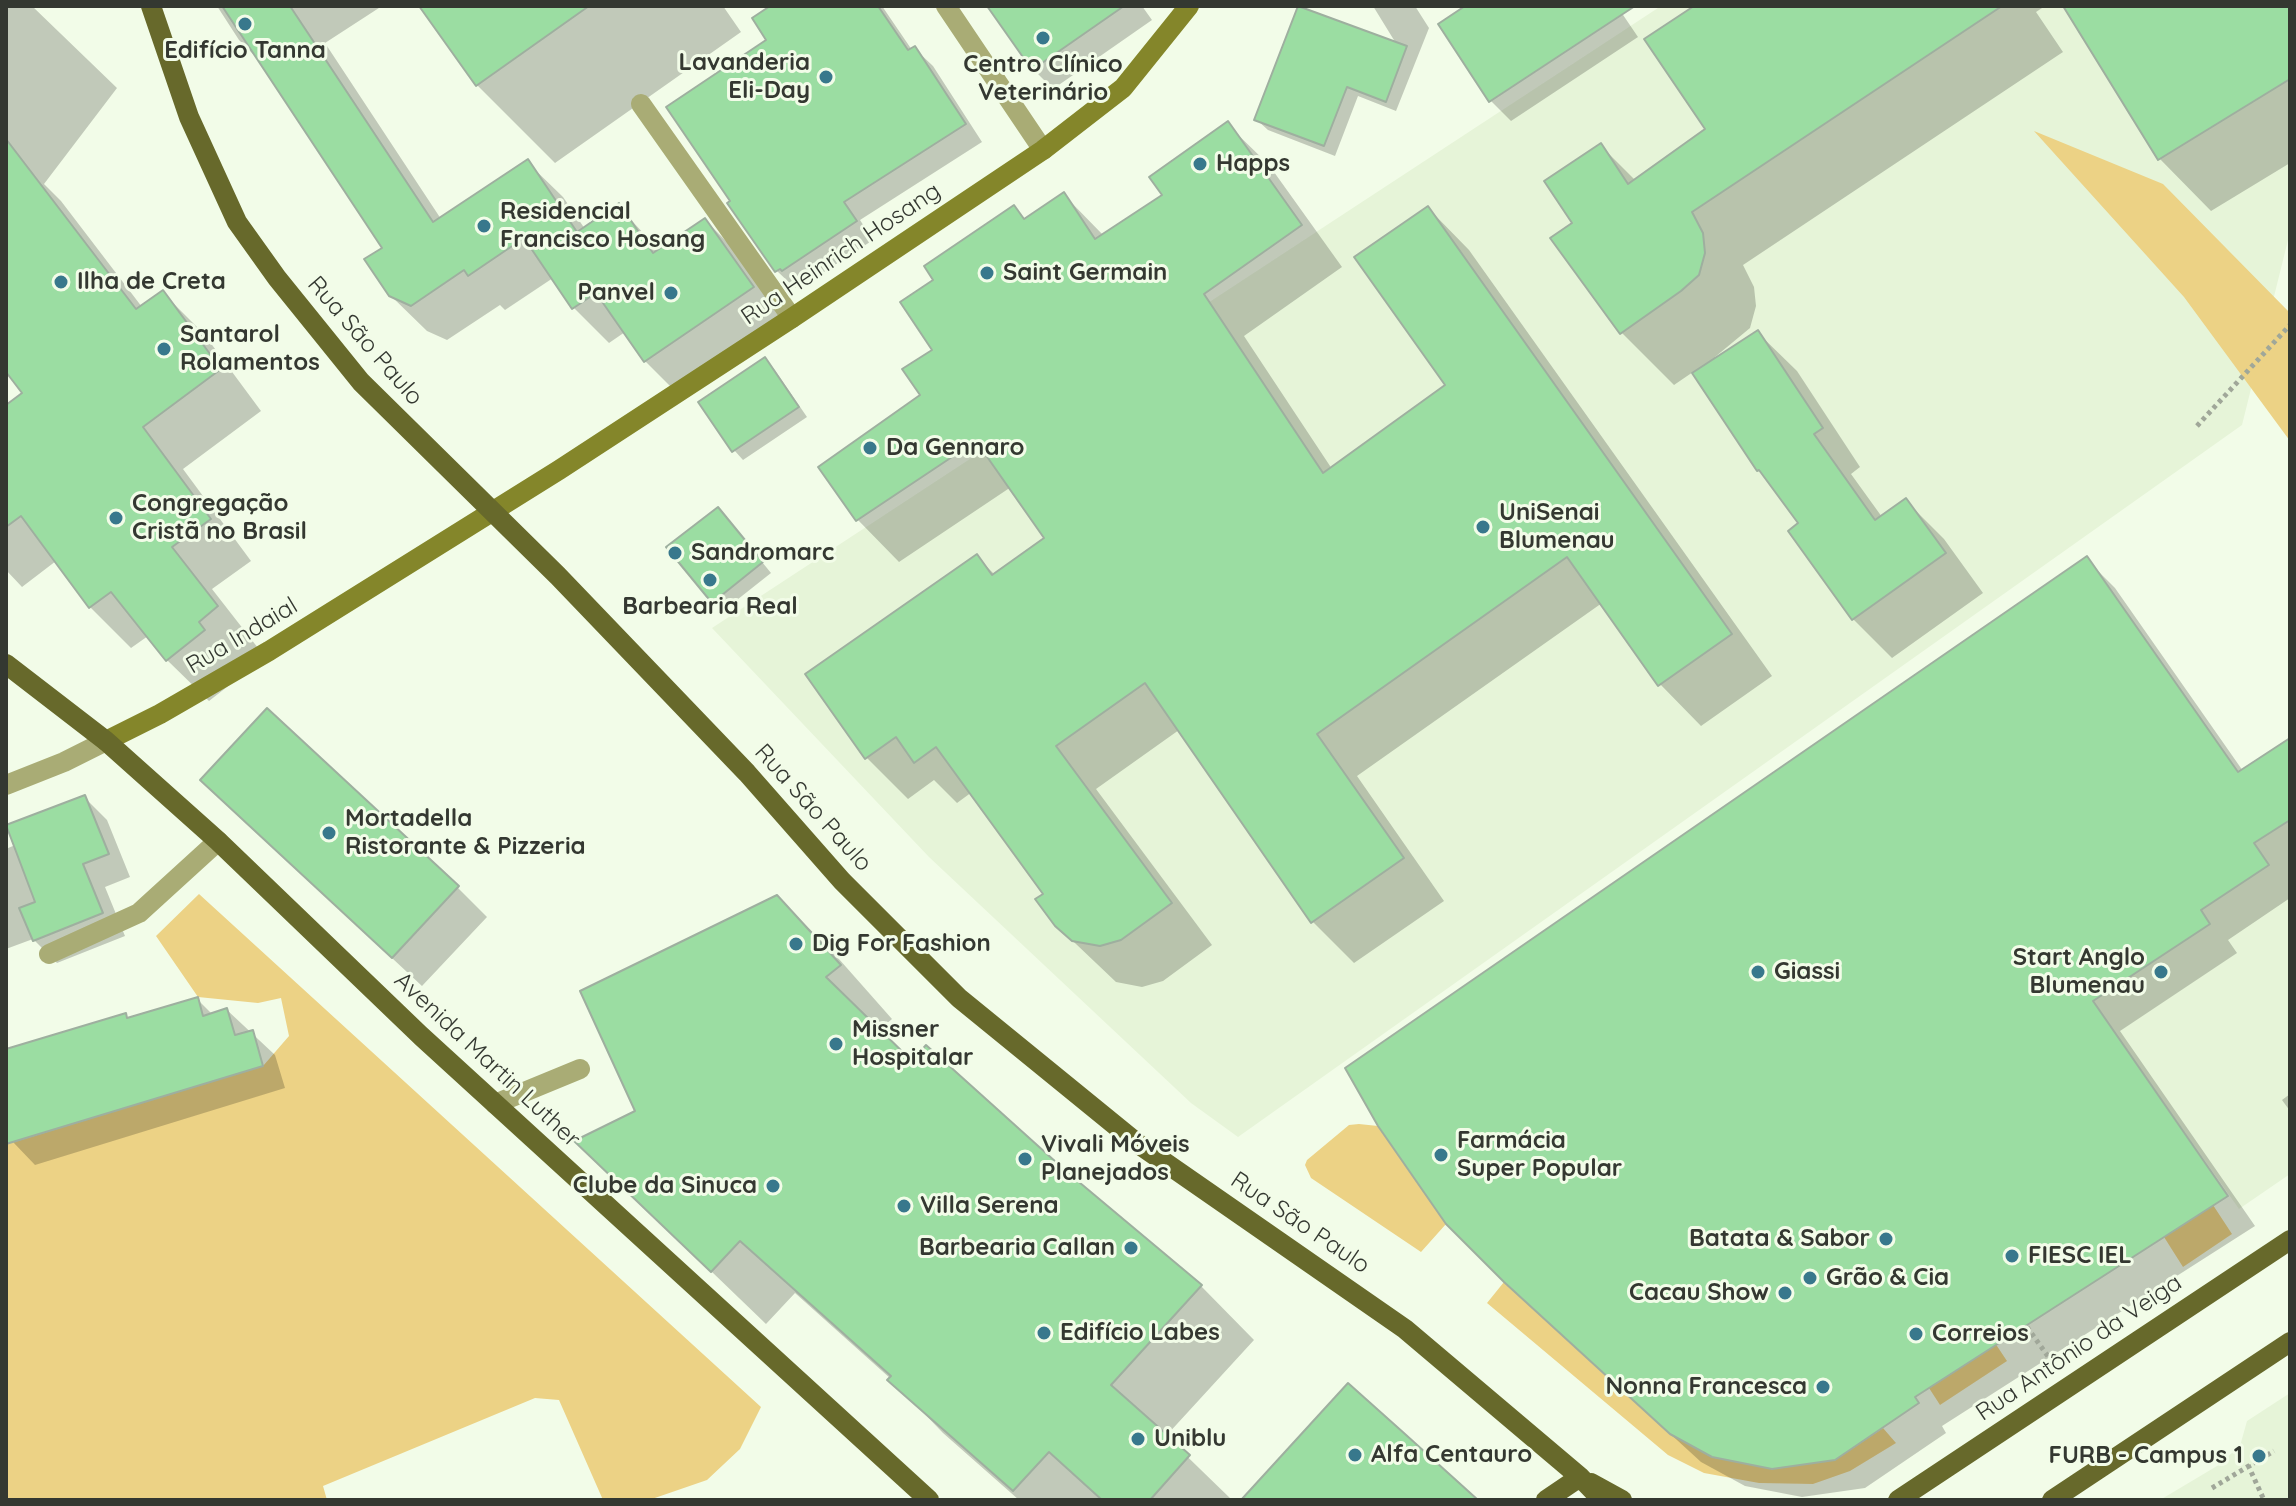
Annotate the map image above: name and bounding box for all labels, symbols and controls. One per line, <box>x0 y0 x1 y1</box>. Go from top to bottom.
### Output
marker: Edifício Tanna <box>236 15 254 33</box>
marker: Centro Clínico Veterinário <box>1034 29 1052 47</box>
place label: Edifício Tanna <box>164 37 326 65</box>
place label: Lavanderia Eli-Day <box>679 49 810 105</box>
place label: Centro Clínico Veterinário <box>963 51 1123 107</box>
marker: Lavanderia Eli-Day <box>817 68 835 86</box>
place label: Happs <box>1216 150 1290 178</box>
marker: Happs <box>1191 155 1209 173</box>
street label: Rua Heinrich Hosang <box>736 177 946 331</box>
place label: Residencial Francisco Hosang <box>500 198 705 254</box>
marker: Residencial Francisco Hosang <box>475 217 493 235</box>
place label: Saint Germain <box>1003 259 1167 287</box>
marker: Saint Germain <box>978 264 996 282</box>
place label: Ilha de Creta <box>77 268 226 296</box>
street label: Rua São Paulo <box>301 271 429 411</box>
marker: Ilha de Creta <box>52 273 70 291</box>
place label: Panvel <box>577 279 655 307</box>
marker: Panvel <box>662 284 680 302</box>
place label: Santarol Rolamentos <box>180 321 320 377</box>
marker: Santarol Rolamentos <box>155 340 173 358</box>
place label: Da Gennaro <box>886 434 1024 462</box>
marker: Da Gennaro <box>861 439 879 457</box>
place label: Congregação Cristã no Brasil <box>132 490 307 546</box>
place label: UniSenai Blumenau <box>1499 499 1615 555</box>
marker: Congregação Cristã no Brasil <box>107 509 125 527</box>
marker: UniSenai Blumenau <box>1474 518 1492 536</box>
place label: Sandromarc <box>691 539 834 567</box>
marker: Sandromarc <box>666 544 684 562</box>
marker: Barbearia Real <box>701 571 719 589</box>
street label: Rua Indaial <box>181 592 303 680</box>
place label: Barbearia Real <box>622 593 798 621</box>
street label: Rua São Paulo <box>748 738 878 878</box>
place label: Mortadella Ristorante & Pizzeria <box>345 805 586 861</box>
marker: Mortadella Ristorante & Pizzeria <box>320 824 338 842</box>
place label: Dig For Fashion <box>812 930 991 958</box>
marker: Dig For Fashion <box>787 935 805 953</box>
place label: Start Anglo Blumenau <box>2013 944 2145 1000</box>
place label: Giassi <box>1774 958 1840 986</box>
marker: Giassi <box>1749 963 1767 981</box>
marker: Start Anglo Blumenau <box>2152 963 2170 981</box>
street label: Avenida Martin Luther <box>388 966 586 1154</box>
place label: Missner Hospitalar <box>852 1016 973 1072</box>
marker: Missner Hospitalar <box>827 1035 845 1053</box>
place label: Farmácia Super Popular <box>1457 1127 1622 1183</box>
place label: Vivali Móveis Planejados <box>1041 1131 1190 1187</box>
marker: Farmácia Super Popular <box>1432 1146 1450 1164</box>
marker: Vivali Móveis Planejados <box>1016 1150 1034 1168</box>
street label: Rua São Paulo <box>1225 1166 1375 1280</box>
place label: Clube da Sinuca <box>573 1172 757 1200</box>
marker: Clube da Sinuca <box>764 1177 782 1195</box>
place label: Villa Serena <box>920 1192 1059 1220</box>
marker: Villa Serena <box>895 1197 913 1215</box>
place label: Batata & Sabor <box>1689 1225 1870 1253</box>
marker: Batata & Sabor <box>1877 1230 1895 1248</box>
place label: Barbearia Callan <box>919 1234 1115 1262</box>
marker: Barbearia Callan <box>1122 1239 1140 1257</box>
place label: FIESC IEL <box>2028 1242 2132 1270</box>
marker: FIESC IEL <box>2003 1247 2021 1265</box>
place label: Grão & Cia <box>1826 1264 1949 1292</box>
street label: Rua Antônio da Veiga <box>1971 1268 2187 1428</box>
marker: Grão & Cia <box>1801 1269 1819 1287</box>
place label: Cacau Show <box>1629 1279 1769 1307</box>
marker: Cacau Show <box>1776 1284 1794 1302</box>
place label: Edifício Labes <box>1060 1319 1220 1347</box>
place label: Correios <box>1932 1320 2029 1348</box>
marker: Edifício Labes <box>1035 1324 1053 1342</box>
marker: Correios <box>1907 1325 1925 1343</box>
place label: Nonna Francesca <box>1605 1373 1807 1401</box>
marker: Nonna Francesca <box>1814 1378 1832 1396</box>
place label: Uniblu <box>1154 1425 1226 1453</box>
marker: Uniblu <box>1129 1430 1147 1448</box>
place label: Alfa Centauro <box>1371 1441 1532 1469</box>
place label: FURB - Campus 1 <box>2048 1442 2243 1470</box>
marker: Alfa Centauro <box>1346 1446 1364 1464</box>
marker: FURB - Campus 1 <box>2250 1447 2268 1465</box>

